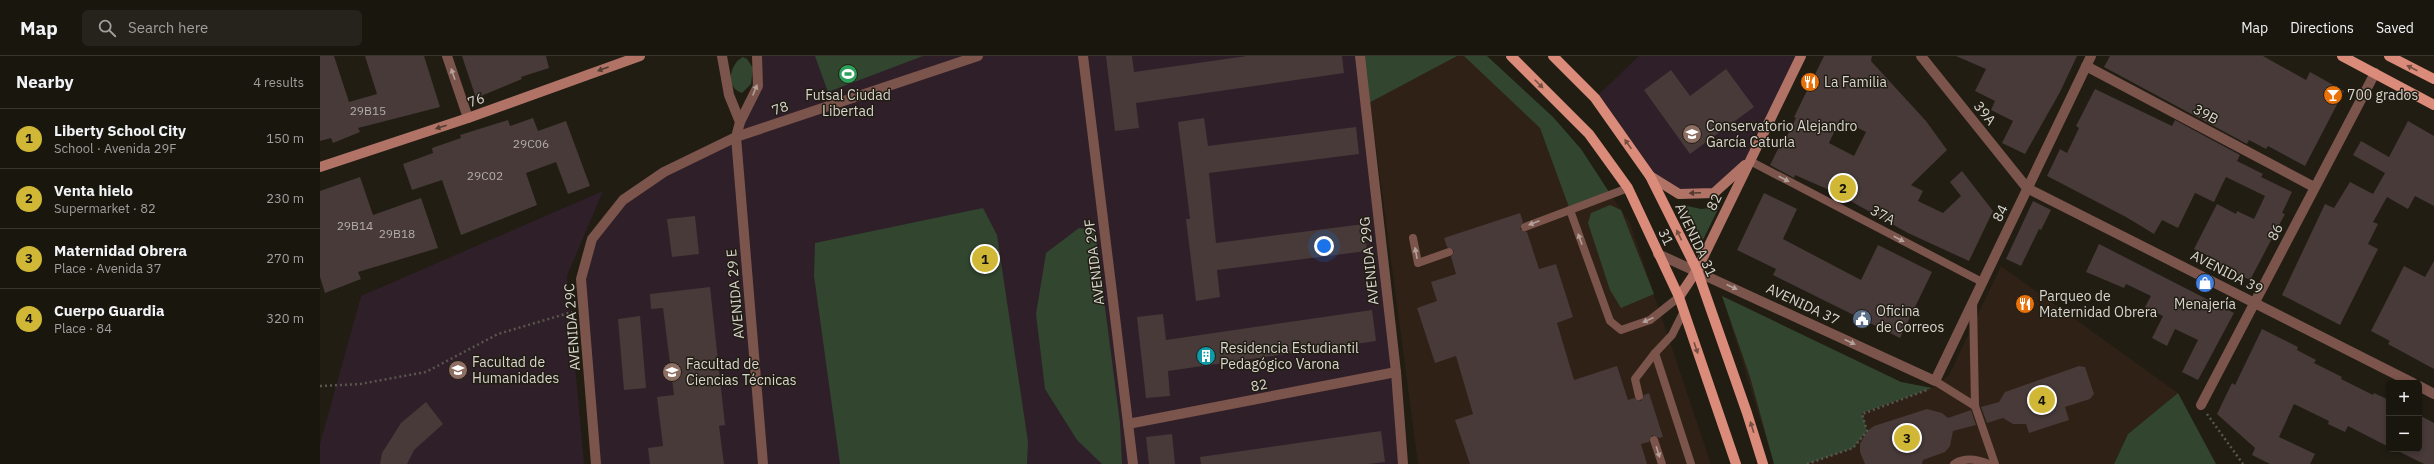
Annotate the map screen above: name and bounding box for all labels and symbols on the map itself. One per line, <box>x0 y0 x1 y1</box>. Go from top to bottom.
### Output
sports icon: Futsal Ciudad Libertad <box>837 63 859 85</box>
one-way arrow <box>2406 64 2418 71</box>
one-way arrow <box>450 67 456 79</box>
one-way arrow <box>597 67 609 73</box>
restaurant icon: La Familia <box>1799 71 1821 93</box>
place label: La Familia <box>1824 73 1888 91</box>
one-way arrow <box>1534 79 1544 89</box>
one-way arrow <box>753 84 759 96</box>
bar icon: 700 grados <box>2322 84 2344 106</box>
place label: Futsal Ciudad Libertad <box>805 86 891 120</box>
place label: 700 grados <box>2347 86 2418 104</box>
street label: 76 <box>465 89 487 111</box>
street label: 78 <box>769 97 791 119</box>
street label: 39A <box>1970 97 2000 129</box>
street label: 39B <box>2190 100 2222 128</box>
house number: 29B15 <box>350 103 386 118</box>
place label: Conservatorio Alejandro García Caturla <box>1706 117 1858 151</box>
school or university icon: Conservatorio Alejandro García Caturla <box>1681 123 1703 145</box>
one-way arrow <box>435 124 447 130</box>
house number: 29C06 <box>513 136 549 151</box>
one-way arrow <box>1624 139 1632 149</box>
house number: 29C02 <box>467 168 503 183</box>
pin: 2 <box>1830 173 1856 203</box>
one-way arrow <box>1778 176 1790 182</box>
one-way arrow <box>1689 190 1701 197</box>
street label: 82 <box>1702 190 1726 214</box>
street label: AVENIDA 31 <box>1671 200 1721 280</box>
street label: 37A <box>1867 201 1899 229</box>
street label: 84 <box>1988 201 2012 225</box>
street label: AVENIDA 29G <box>1355 216 1383 306</box>
house number: 29B14 <box>337 218 373 233</box>
street label: AVENIDA 29F <box>1080 218 1108 306</box>
street label: 86 <box>2263 220 2287 244</box>
one-way arrow <box>1528 221 1540 227</box>
house number: 29B18 <box>379 226 415 241</box>
street label: 31 <box>1654 226 1678 248</box>
one-way arrow <box>1676 230 1683 241</box>
one-way arrow <box>1577 232 1583 244</box>
your location <box>1314 236 1334 256</box>
one-way arrow <box>1894 236 1905 242</box>
pin: 1 <box>972 244 998 274</box>
street label: AVENIDA 39 <box>2188 246 2266 298</box>
one-way arrow <box>1413 247 1419 259</box>
street label: AVENIDA 29 E <box>722 248 748 340</box>
shop icon: Menajería <box>2194 272 2216 294</box>
street label: AVENIDA 37 <box>1763 279 1843 329</box>
street label: AVENIDA 29C <box>560 282 584 371</box>
one-way arrow <box>1726 284 1738 290</box>
place label: Parqueo de Maternidad Obrera <box>2039 287 2158 321</box>
restaurant icon: Parqueo de Maternidad Obrera <box>2014 293 2036 315</box>
place label: Menajería <box>2174 295 2236 313</box>
place label: Oficina de Correos <box>1876 302 1944 336</box>
public building icon: Oficina de Correos <box>1851 308 1873 330</box>
one-way arrow <box>1642 317 1653 323</box>
place label: Residencia Estudiantil Pedagógico Varona <box>1220 339 1359 373</box>
one-way arrow <box>1844 339 1856 345</box>
one-way arrow <box>1694 342 1700 354</box>
building icon: Residencia Estudiantil Pedagógico Varona <box>1195 345 1217 367</box>
place label: Facultad de Humanidades <box>472 353 559 387</box>
place label: Facultad de Ciencias Técnicas <box>686 355 797 389</box>
school or university icon: Facultad de Humanidades <box>447 359 469 381</box>
school or university icon: Facultad de Ciencias Técnicas <box>661 361 683 383</box>
street label: 82 <box>1249 375 1269 395</box>
pin: 4 <box>2029 385 2055 415</box>
one-way arrow <box>1749 420 1755 432</box>
pin: 3 <box>1894 423 1920 453</box>
one-way arrow <box>1655 446 1661 458</box>

